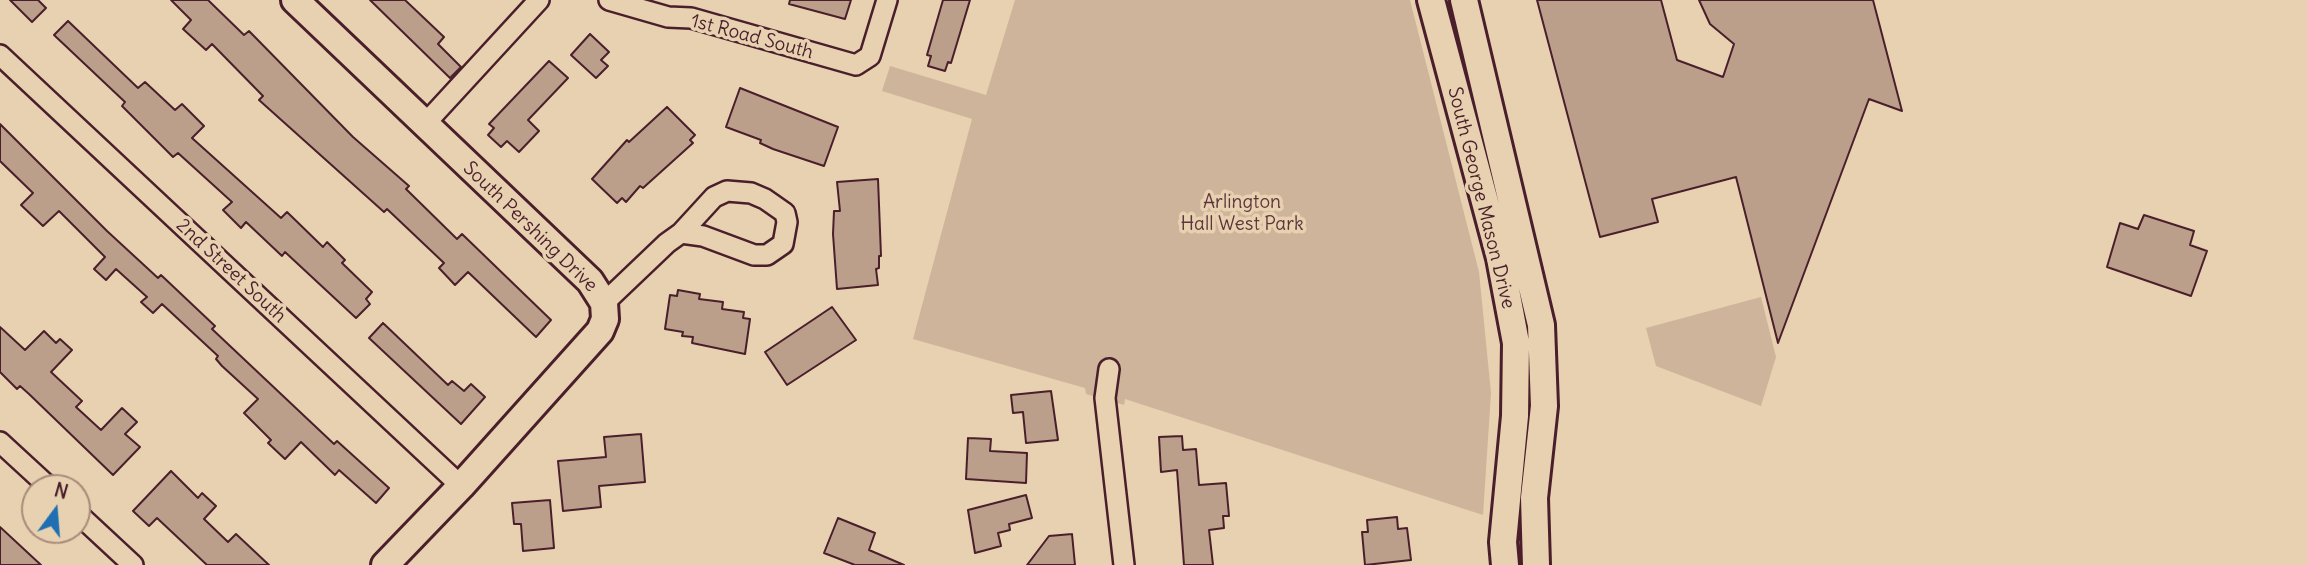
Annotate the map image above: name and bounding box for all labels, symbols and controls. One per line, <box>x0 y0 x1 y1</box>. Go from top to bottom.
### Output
street label: 1st Road South <box>688 10 816 64</box>
street label: South George Mason Drive <box>1442 85 1520 311</box>
street label: South Pershing Drive <box>458 157 602 297</box>
park label: Arlington Hall West Park <box>1180 192 1304 236</box>
street label: 2nd Street South <box>171 214 291 328</box>
north arrow <box>21 474 91 544</box>
text: N <box>52 477 71 504</box>

